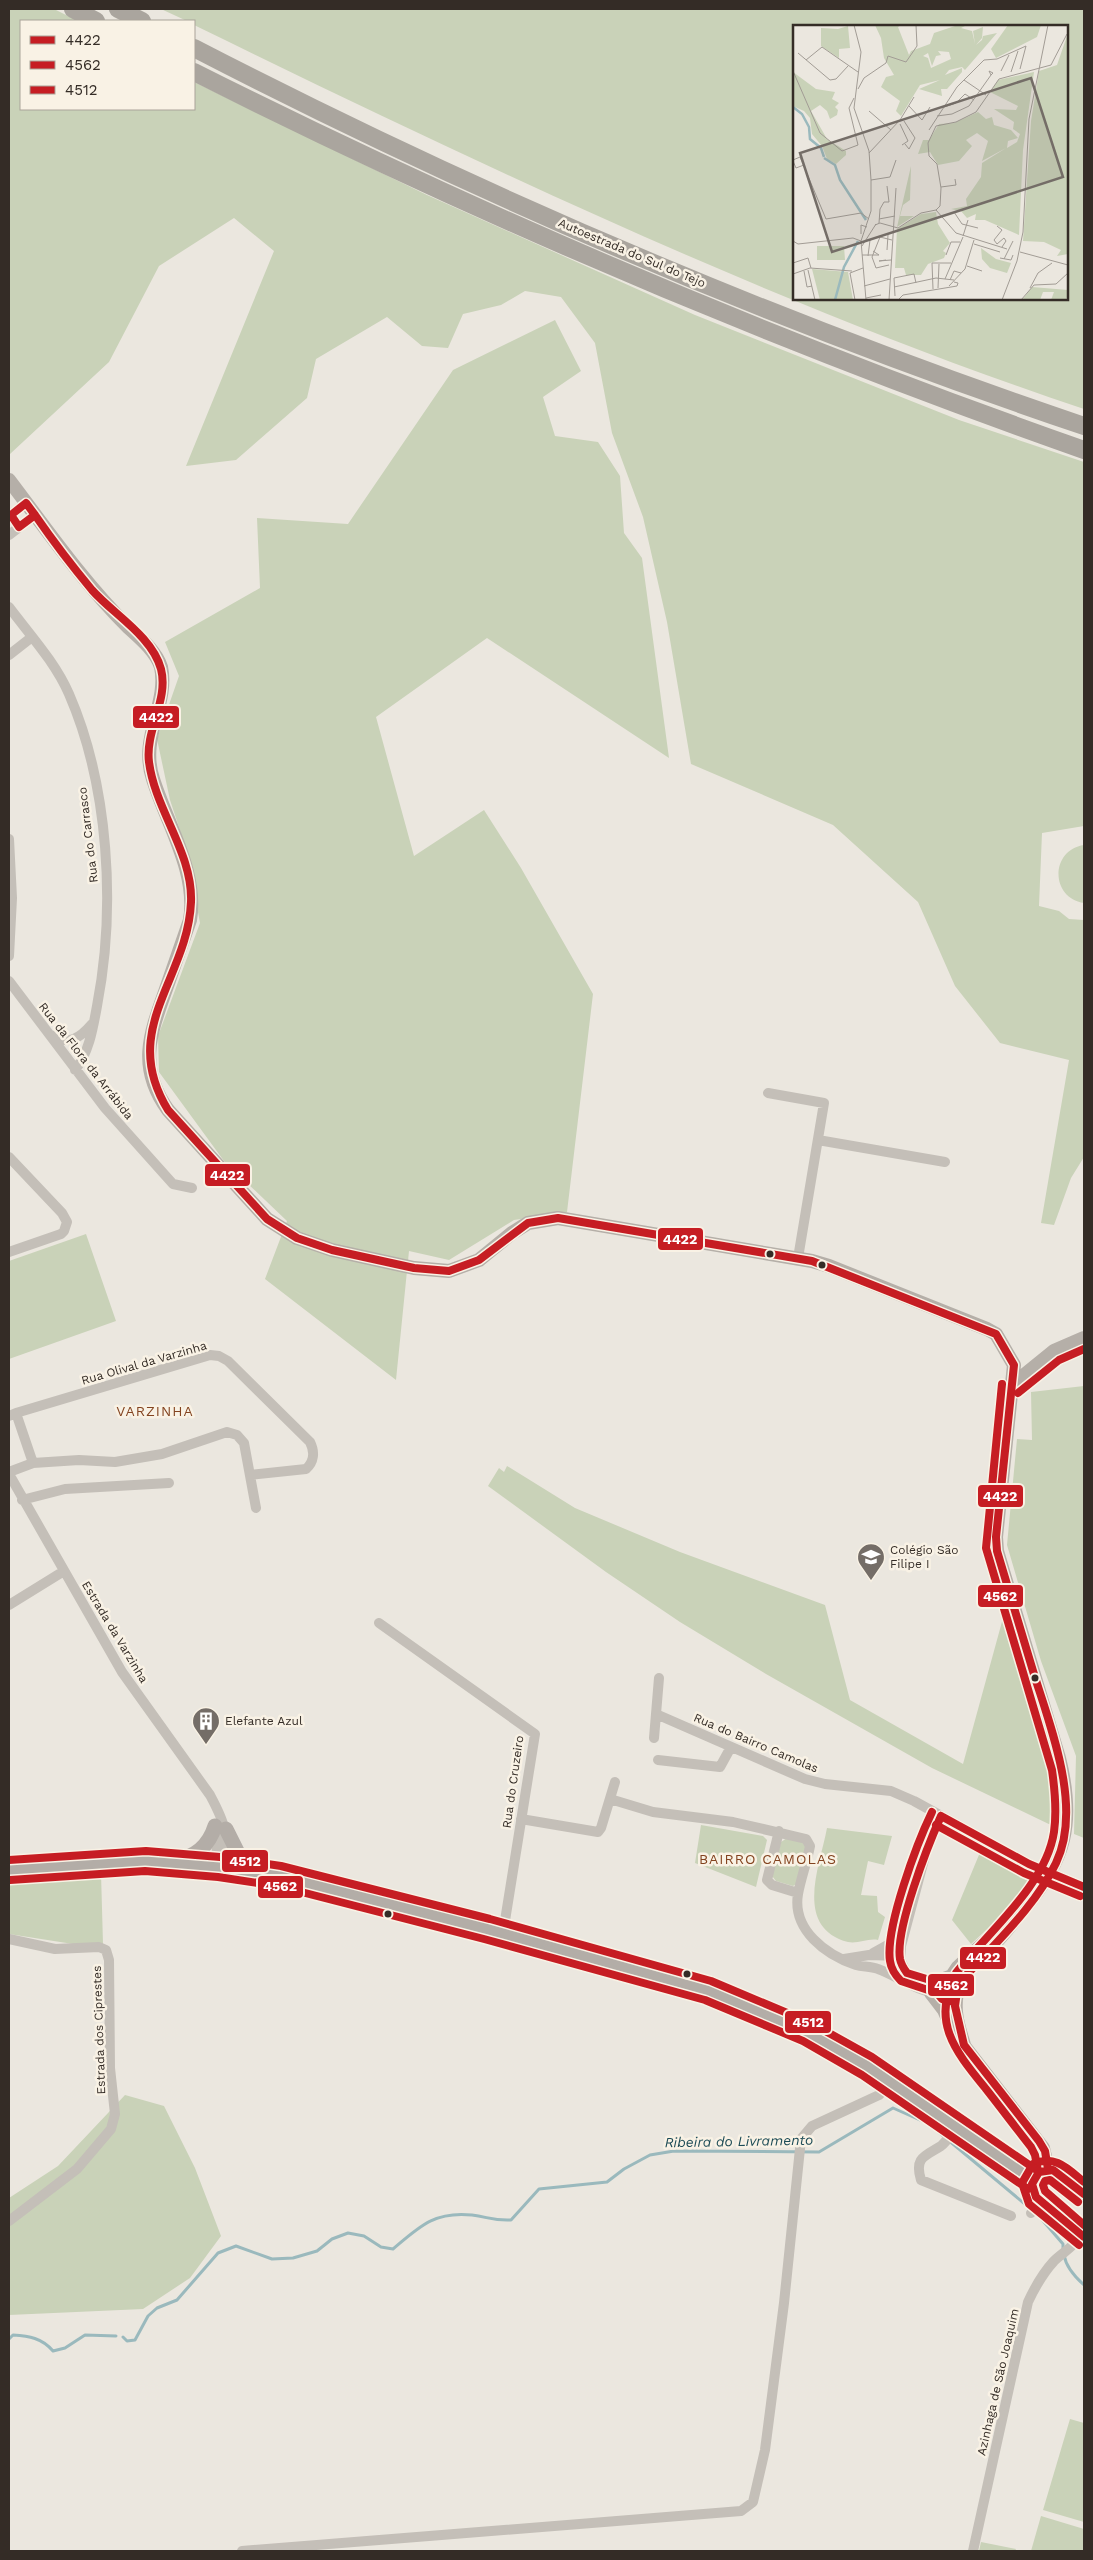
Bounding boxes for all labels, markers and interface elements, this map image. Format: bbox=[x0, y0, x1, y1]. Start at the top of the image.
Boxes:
legend bbox=[20, 20, 195, 110]
inset map bbox=[793, 25, 1068, 300]
text: 4422 bbox=[65, 31, 101, 49]
text: 4562 bbox=[65, 56, 101, 74]
text: 4512 bbox=[65, 81, 98, 99]
street label: Autoestrada do Sul do Tejo bbox=[556, 216, 708, 290]
line badge: 4422 bbox=[132, 705, 180, 729]
text: 4422 bbox=[139, 709, 173, 725]
street label: Rua do Carrasco bbox=[75, 786, 101, 884]
street label: Rua da Flora da Arrábida bbox=[36, 1000, 136, 1122]
line badge: 4422 bbox=[204, 1163, 251, 1187]
text: 4422 bbox=[210, 1167, 244, 1183]
line badge: 4422 bbox=[657, 1227, 704, 1251]
text: 4422 bbox=[663, 1231, 697, 1247]
unlabelled marker bbox=[765, 1249, 775, 1259]
unlabelled marker bbox=[817, 1260, 827, 1270]
street label: Rua Olival da Varzinha bbox=[80, 1338, 208, 1388]
district label: VARZINHA bbox=[116, 1403, 194, 1419]
line badge: 4422 bbox=[977, 1484, 1024, 1508]
text: 4422 bbox=[983, 1488, 1017, 1504]
school or university icon: Colégio São Filipe I bbox=[856, 1542, 886, 1581]
place label: Colégio São Filipe I bbox=[890, 1543, 958, 1571]
street label: Estrada da Varzinha bbox=[79, 1579, 151, 1686]
line badge: 4562 bbox=[977, 1584, 1024, 1608]
text: 4562 bbox=[983, 1588, 1017, 1604]
unlabelled marker bbox=[1030, 1673, 1040, 1683]
building icon: Elefante Azul bbox=[191, 1706, 221, 1745]
street label: Rua do Bairro Camolas bbox=[692, 1710, 820, 1776]
place label: Elefante Azul bbox=[225, 1714, 303, 1728]
street label: Rua do Cruzeiro bbox=[500, 1735, 526, 1829]
line badge: 4512 bbox=[221, 1849, 269, 1873]
district label: BAIRRO CAMOLAS bbox=[699, 1851, 837, 1867]
text: 4512 bbox=[229, 1853, 261, 1869]
line badge: 4562 bbox=[257, 1875, 304, 1899]
text: 4562 bbox=[263, 1878, 297, 1894]
unlabelled marker bbox=[383, 1909, 393, 1919]
line badge: 4422 bbox=[959, 1946, 1007, 1970]
text: 4422 bbox=[966, 1949, 1000, 1965]
street label: Estrada dos Ciprestes bbox=[90, 1965, 108, 2095]
unlabelled marker bbox=[682, 1969, 692, 1979]
line badge: 4562 bbox=[927, 1973, 975, 1997]
text: 4562 bbox=[934, 1977, 968, 1993]
line badge: 4512 bbox=[784, 2010, 832, 2034]
text: 4512 bbox=[792, 2014, 824, 2030]
water label: Ribeira do Livramento bbox=[665, 2132, 813, 2150]
street label: Azinhaga de São Joaquim bbox=[974, 2307, 1022, 2457]

